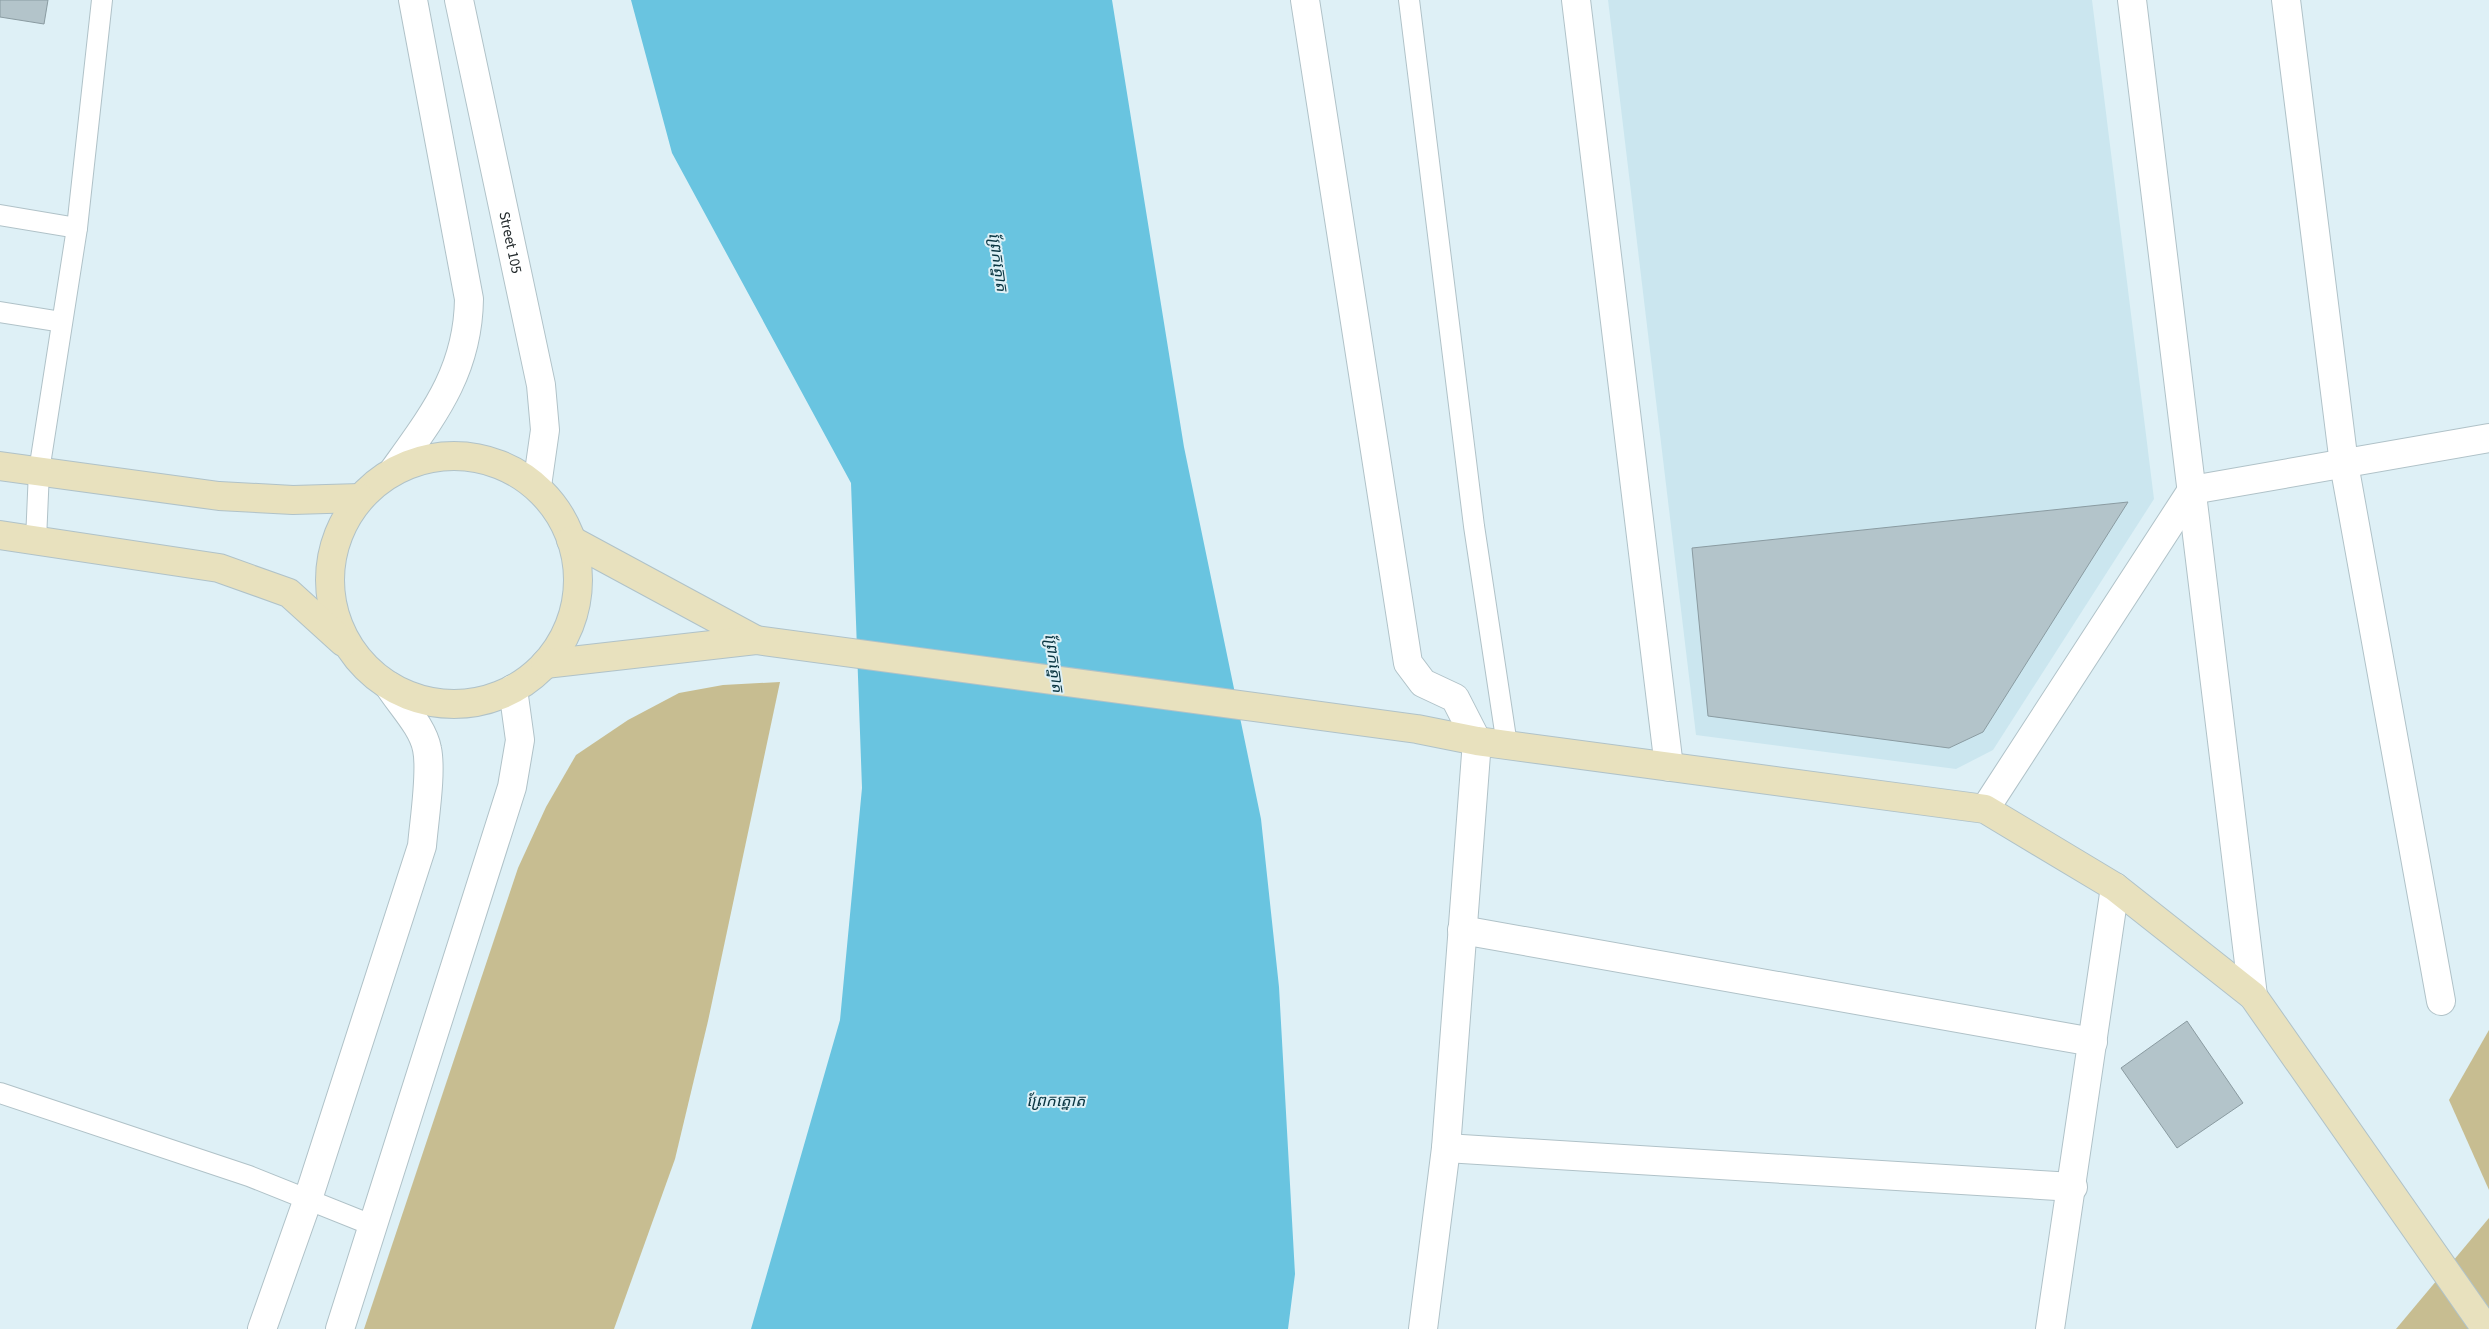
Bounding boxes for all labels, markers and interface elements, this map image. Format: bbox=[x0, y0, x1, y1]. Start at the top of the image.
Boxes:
street label: Street 105 bbox=[493, 210, 527, 276]
water label: ព្រែកត្នោត bbox=[983, 231, 1013, 294]
water label: ព្រែកត្នោត bbox=[1039, 632, 1069, 695]
water label: ព្រែកត្នោត bbox=[1026, 1090, 1086, 1112]

